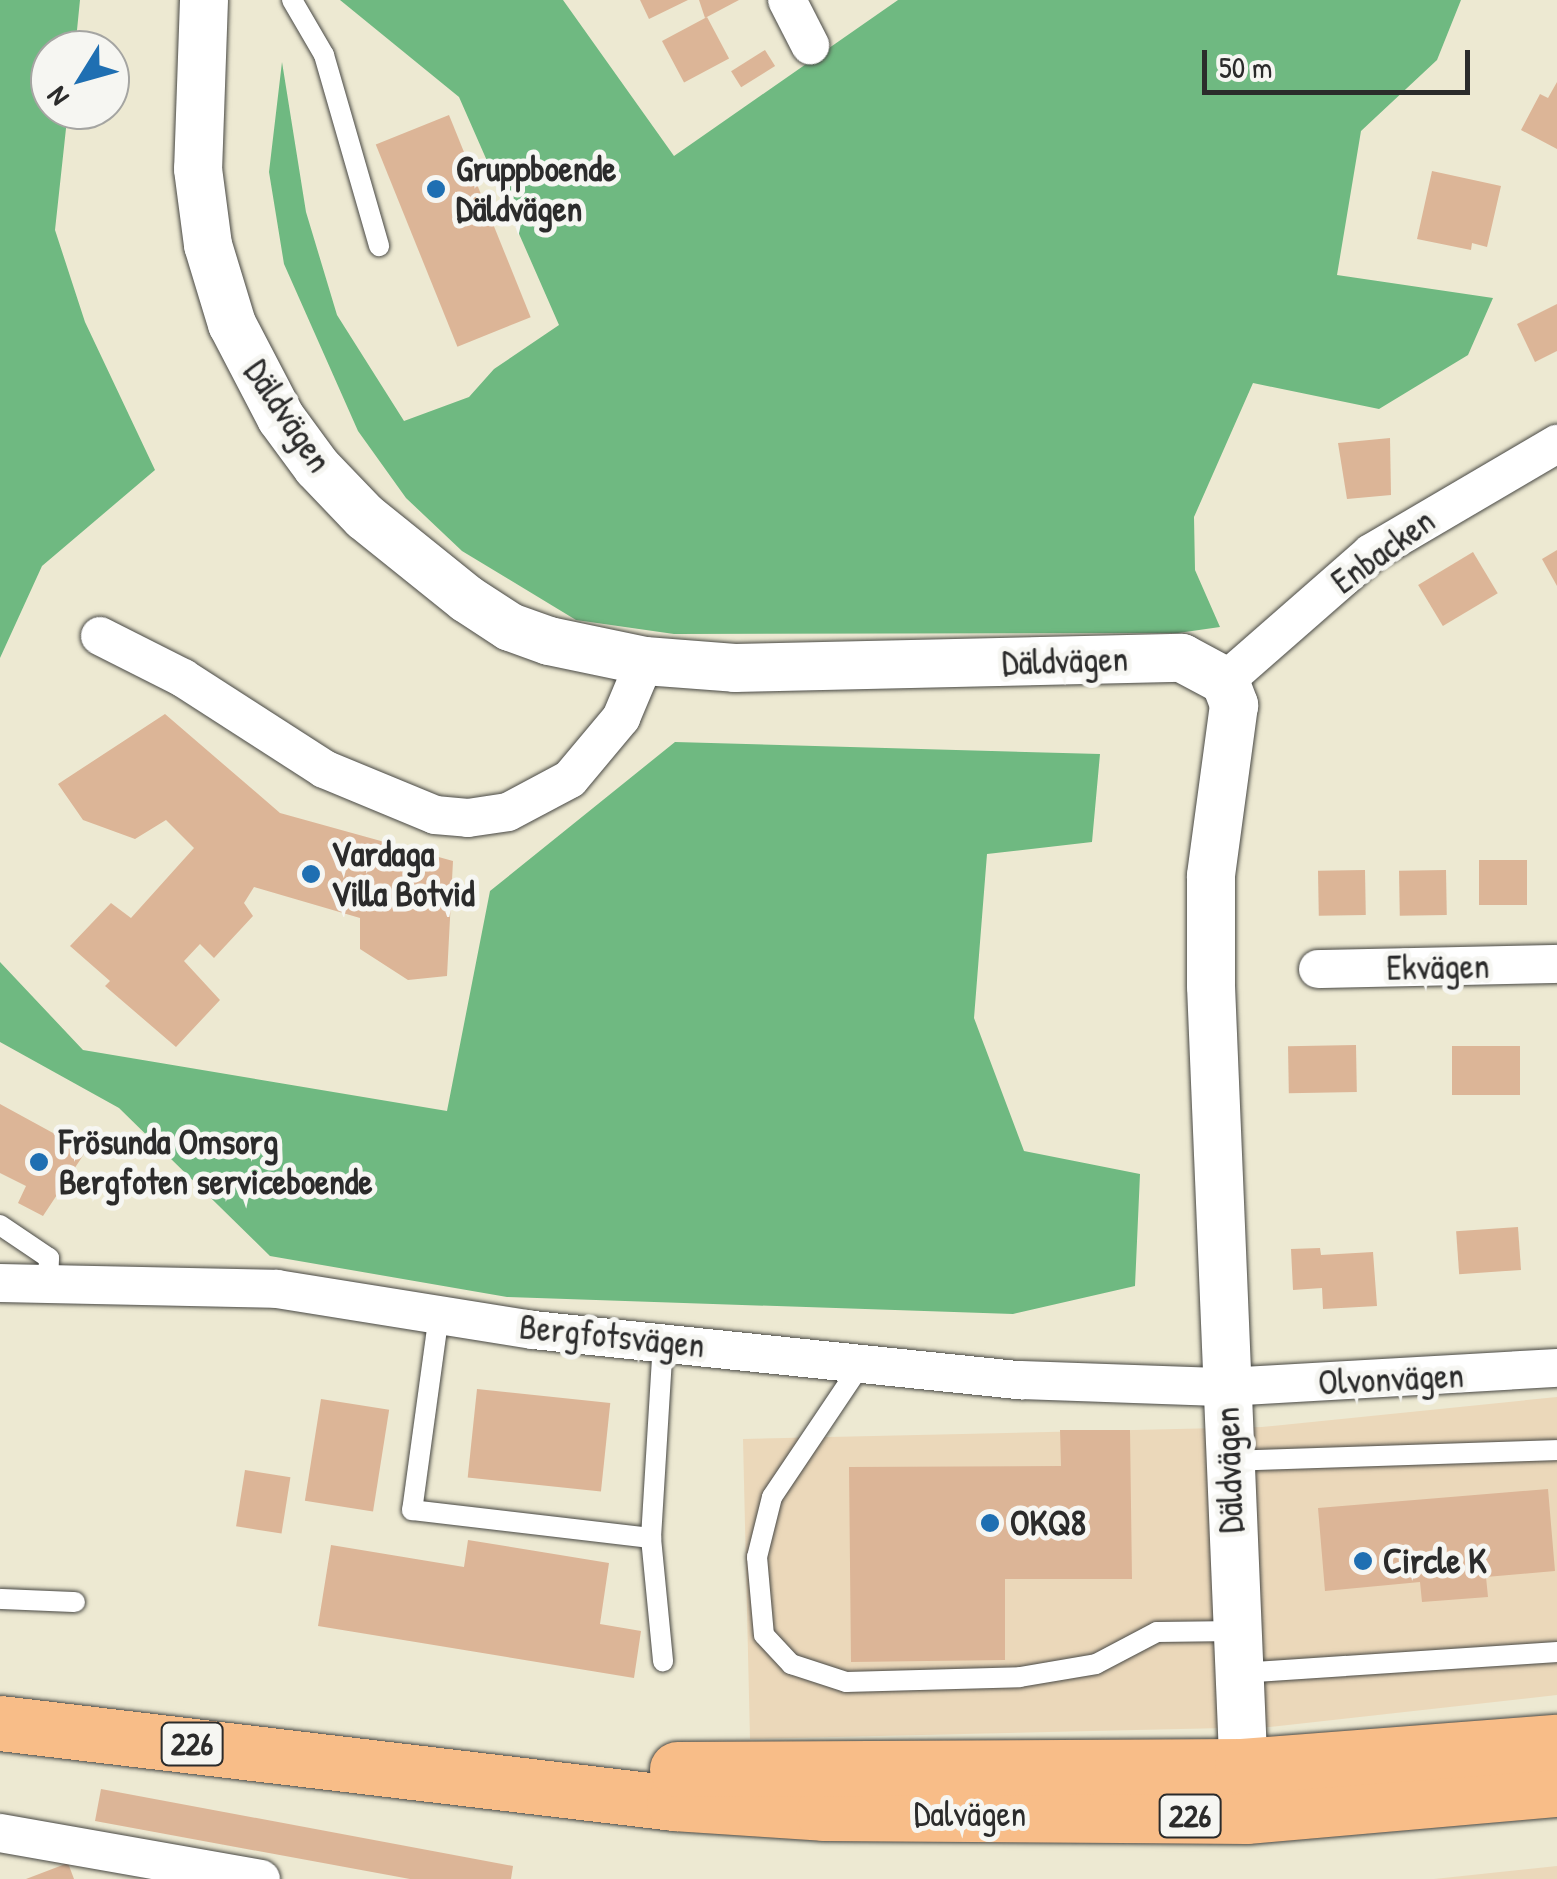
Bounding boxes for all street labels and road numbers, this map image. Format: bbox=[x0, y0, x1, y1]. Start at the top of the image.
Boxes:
street label: Däldvägen bbox=[235, 352, 341, 480]
street label: Enbacken bbox=[1323, 500, 1443, 602]
street label: Däldvägen bbox=[1001, 638, 1129, 684]
street label: Ekvägen bbox=[1386, 945, 1490, 989]
street label: Bergfotsvägen bbox=[517, 1305, 707, 1367]
street label: Olvonvägen bbox=[1317, 1354, 1465, 1404]
street label: Däldvägen bbox=[1206, 1406, 1252, 1534]
road number: 226 bbox=[160, 1717, 224, 1771]
road number: 226 bbox=[1158, 1789, 1222, 1843]
street label: Dalvägen bbox=[914, 1793, 1026, 1835]

